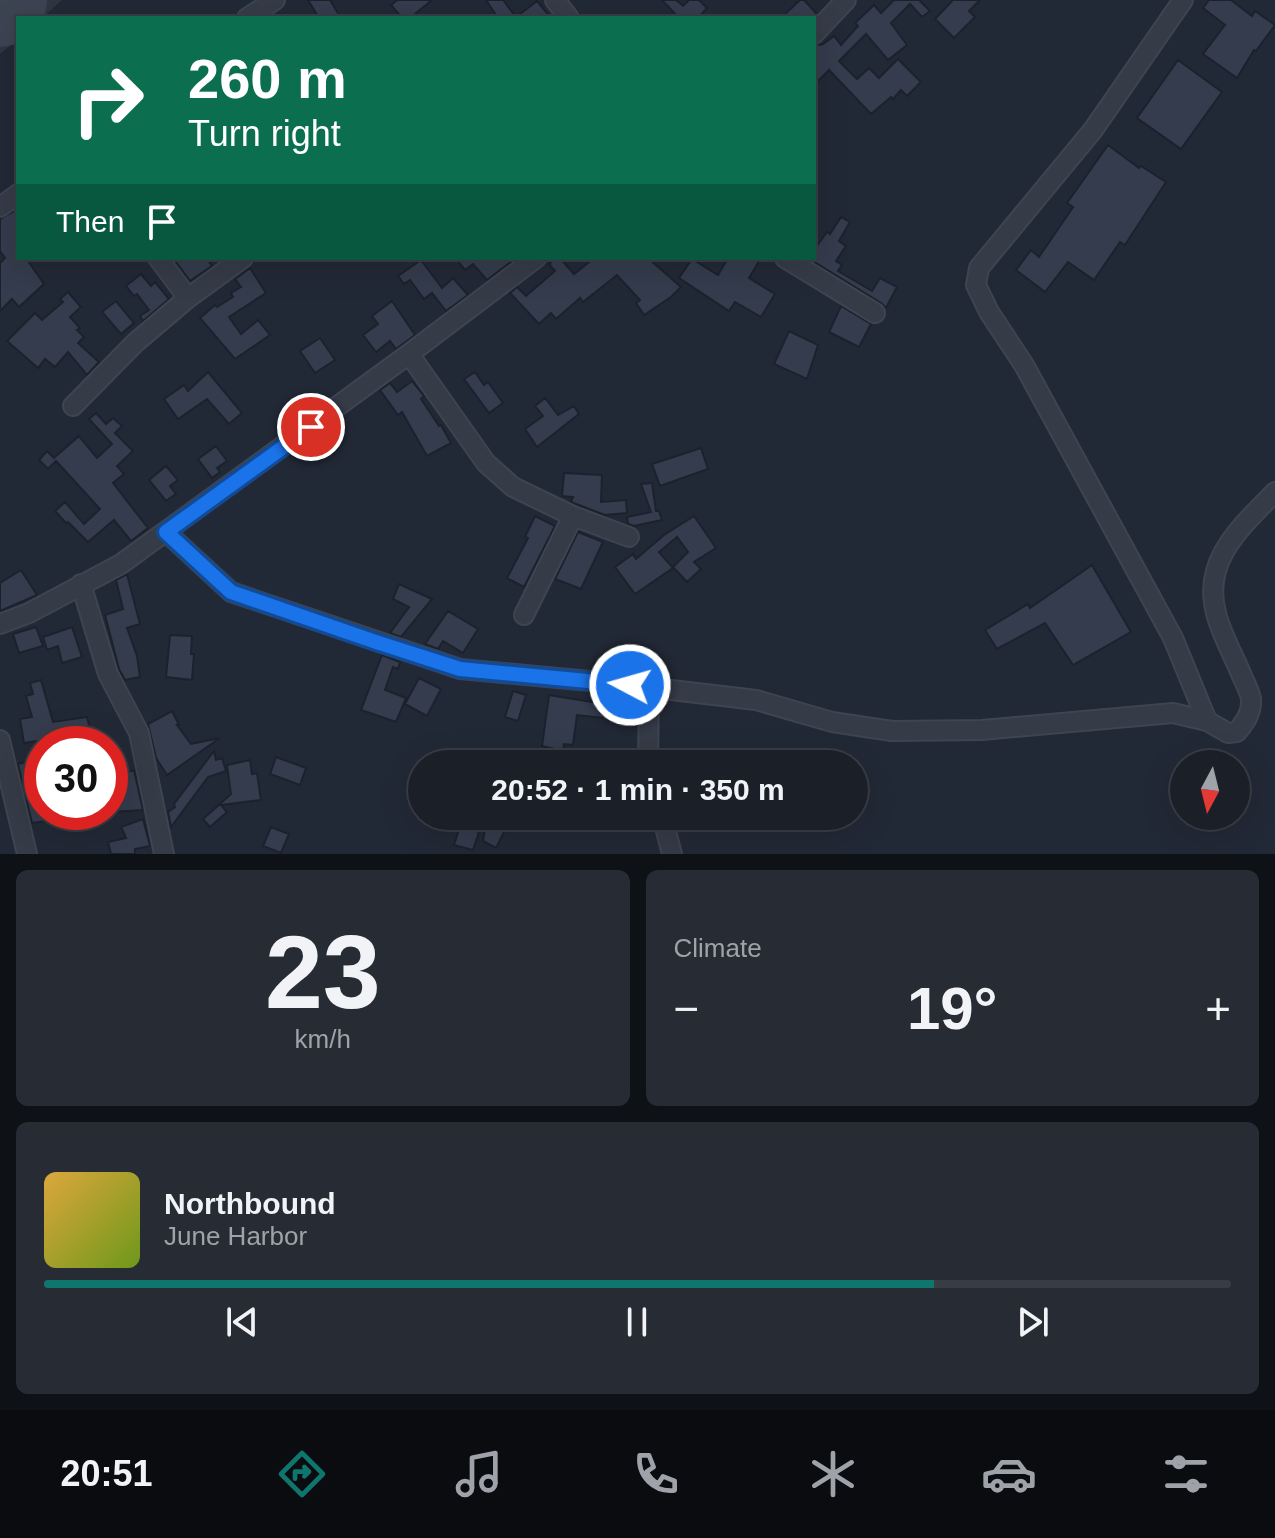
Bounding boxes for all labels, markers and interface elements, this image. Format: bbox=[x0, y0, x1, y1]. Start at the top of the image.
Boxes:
text: 260 m bbox=[188, 47, 347, 110]
icon: right bbox=[56, 48, 160, 152]
text: Turn right bbox=[188, 113, 341, 154]
icon: arrive bbox=[140, 200, 184, 244]
text: Then bbox=[56, 205, 124, 238]
pin bbox=[277, 393, 345, 461]
icon: arrive bbox=[289, 405, 333, 449]
position arrow bbox=[588, 643, 672, 727]
speed limit sign: 30 bbox=[24, 726, 128, 830]
north arrow bbox=[1170, 750, 1250, 830]
map controls bbox=[1170, 750, 1250, 830]
text: 20:52 · 1 min · 350 m bbox=[491, 773, 785, 806]
text: 23 bbox=[265, 914, 381, 1030]
text: Climate bbox=[674, 933, 762, 963]
text: 19° bbox=[907, 975, 998, 1042]
text: − bbox=[674, 984, 699, 1033]
text: + bbox=[1205, 984, 1231, 1033]
text: km/h bbox=[295, 1024, 351, 1054]
text: Northbound bbox=[164, 1187, 336, 1220]
text: June Harbor bbox=[164, 1221, 307, 1251]
icon: previous bbox=[220, 1300, 264, 1344]
icon: pause bbox=[615, 1300, 659, 1344]
icon: next bbox=[1011, 1300, 1055, 1344]
icon: directions bbox=[274, 1446, 330, 1502]
icon: music bbox=[451, 1446, 507, 1502]
icon: phone bbox=[628, 1446, 684, 1502]
icon: climate bbox=[805, 1446, 861, 1502]
icon: car bbox=[981, 1446, 1037, 1502]
icon: filters bbox=[1158, 1446, 1214, 1502]
text: 20:51 bbox=[60, 1453, 153, 1494]

